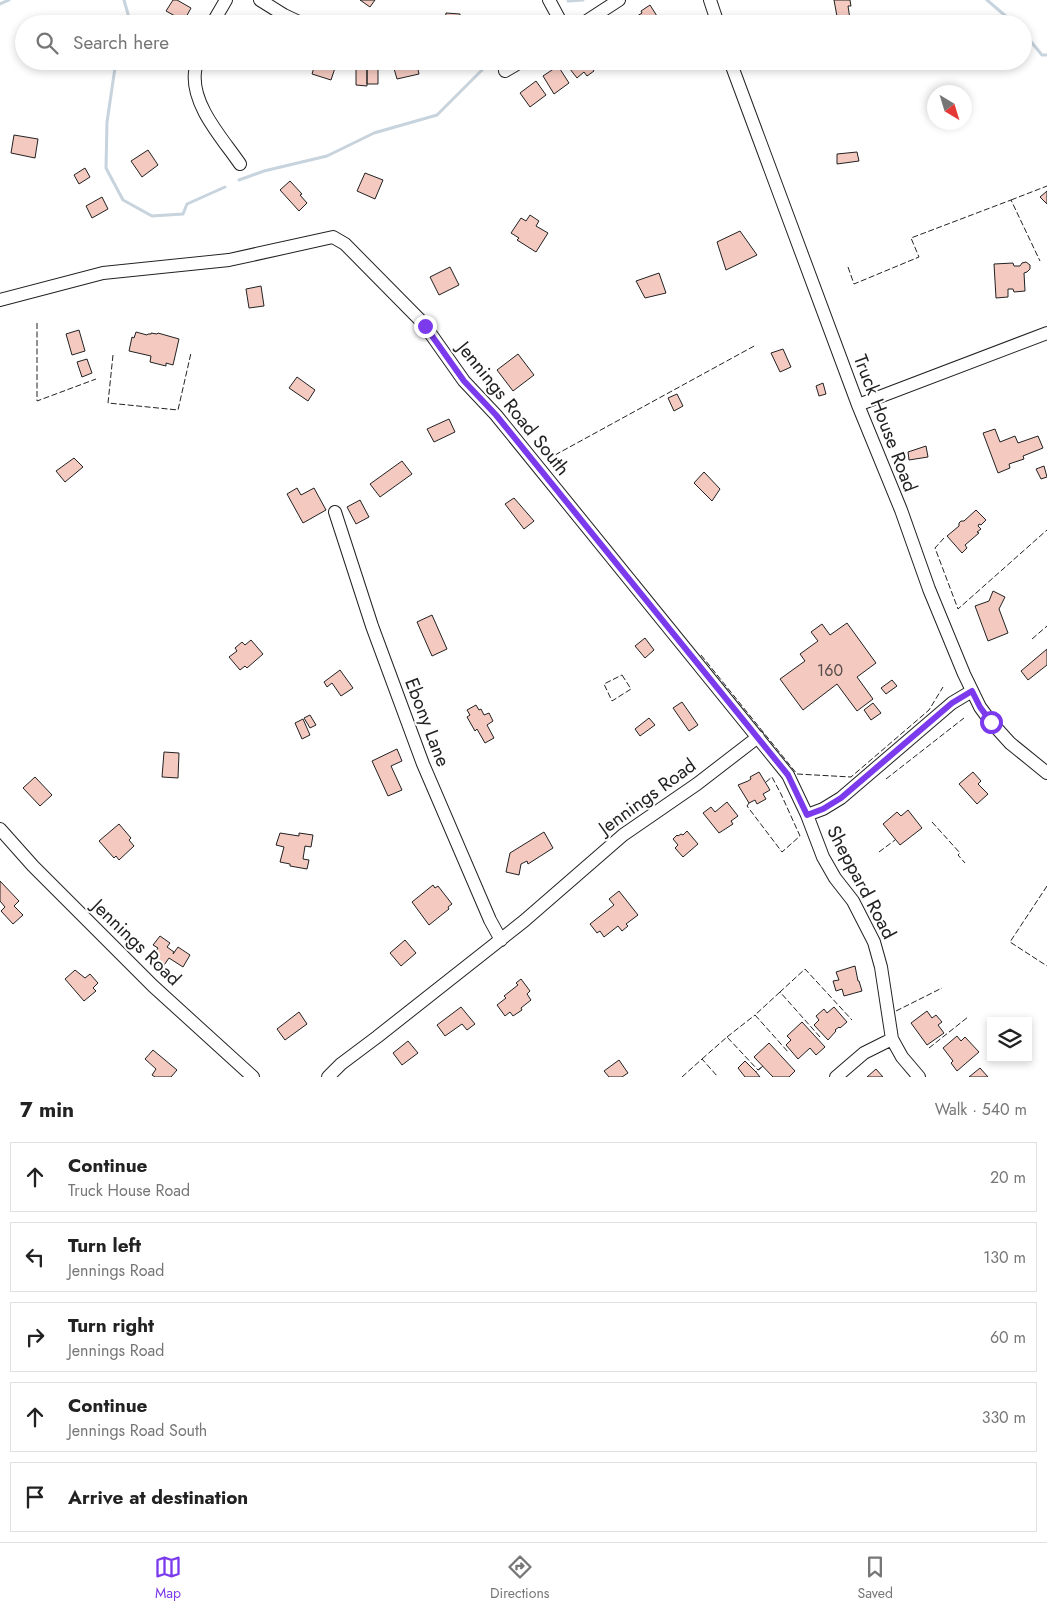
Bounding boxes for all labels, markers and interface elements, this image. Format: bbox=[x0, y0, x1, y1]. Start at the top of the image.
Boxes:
search box bbox=[15, 15, 1032, 70]
icon: search bbox=[33, 29, 61, 57]
text: Search here bbox=[73, 29, 169, 56]
north arrow bbox=[927, 85, 972, 130]
route end bbox=[414, 315, 437, 338]
street label: Jennings Road South bbox=[449, 333, 576, 481]
street label: Truck House Road bbox=[847, 351, 924, 496]
house number: 160 bbox=[817, 659, 843, 682]
street label: Ebony Lane bbox=[398, 674, 457, 771]
route start bbox=[980, 711, 1003, 734]
street label: Jennings Road bbox=[591, 752, 702, 843]
street label: Sheppard Road bbox=[820, 821, 903, 944]
street label: Jennings Road bbox=[84, 891, 187, 992]
map controls bbox=[987, 1017, 1032, 1062]
button: layers bbox=[987, 1017, 1032, 1062]
text: 7 min bbox=[20, 1095, 74, 1125]
text: Walk · 540 m bbox=[935, 1098, 1027, 1121]
text: Continue bbox=[68, 1152, 147, 1179]
icon: ahead bbox=[21, 1163, 49, 1191]
text: 20 m bbox=[990, 1166, 1026, 1189]
text: Truck House Road bbox=[68, 1179, 190, 1202]
text: Turn left bbox=[68, 1232, 141, 1259]
icon: left bbox=[21, 1243, 49, 1271]
text: 130 m bbox=[983, 1246, 1026, 1269]
text: Jennings Road bbox=[68, 1259, 164, 1282]
text: Turn right bbox=[68, 1312, 154, 1339]
icon: right bbox=[21, 1323, 49, 1351]
text: 60 m bbox=[990, 1326, 1026, 1349]
text: Jennings Road bbox=[68, 1339, 164, 1362]
text: Continue bbox=[68, 1392, 147, 1419]
icon: ahead bbox=[21, 1403, 49, 1431]
text: 330 m bbox=[982, 1406, 1026, 1429]
text: Jennings Road South bbox=[68, 1419, 207, 1442]
icon: arrive bbox=[21, 1483, 49, 1511]
text: Arrive at destination bbox=[68, 1484, 248, 1511]
tab: Map bbox=[154, 1553, 182, 1603]
tab: Directions bbox=[490, 1553, 549, 1603]
tab: Saved bbox=[857, 1553, 893, 1603]

